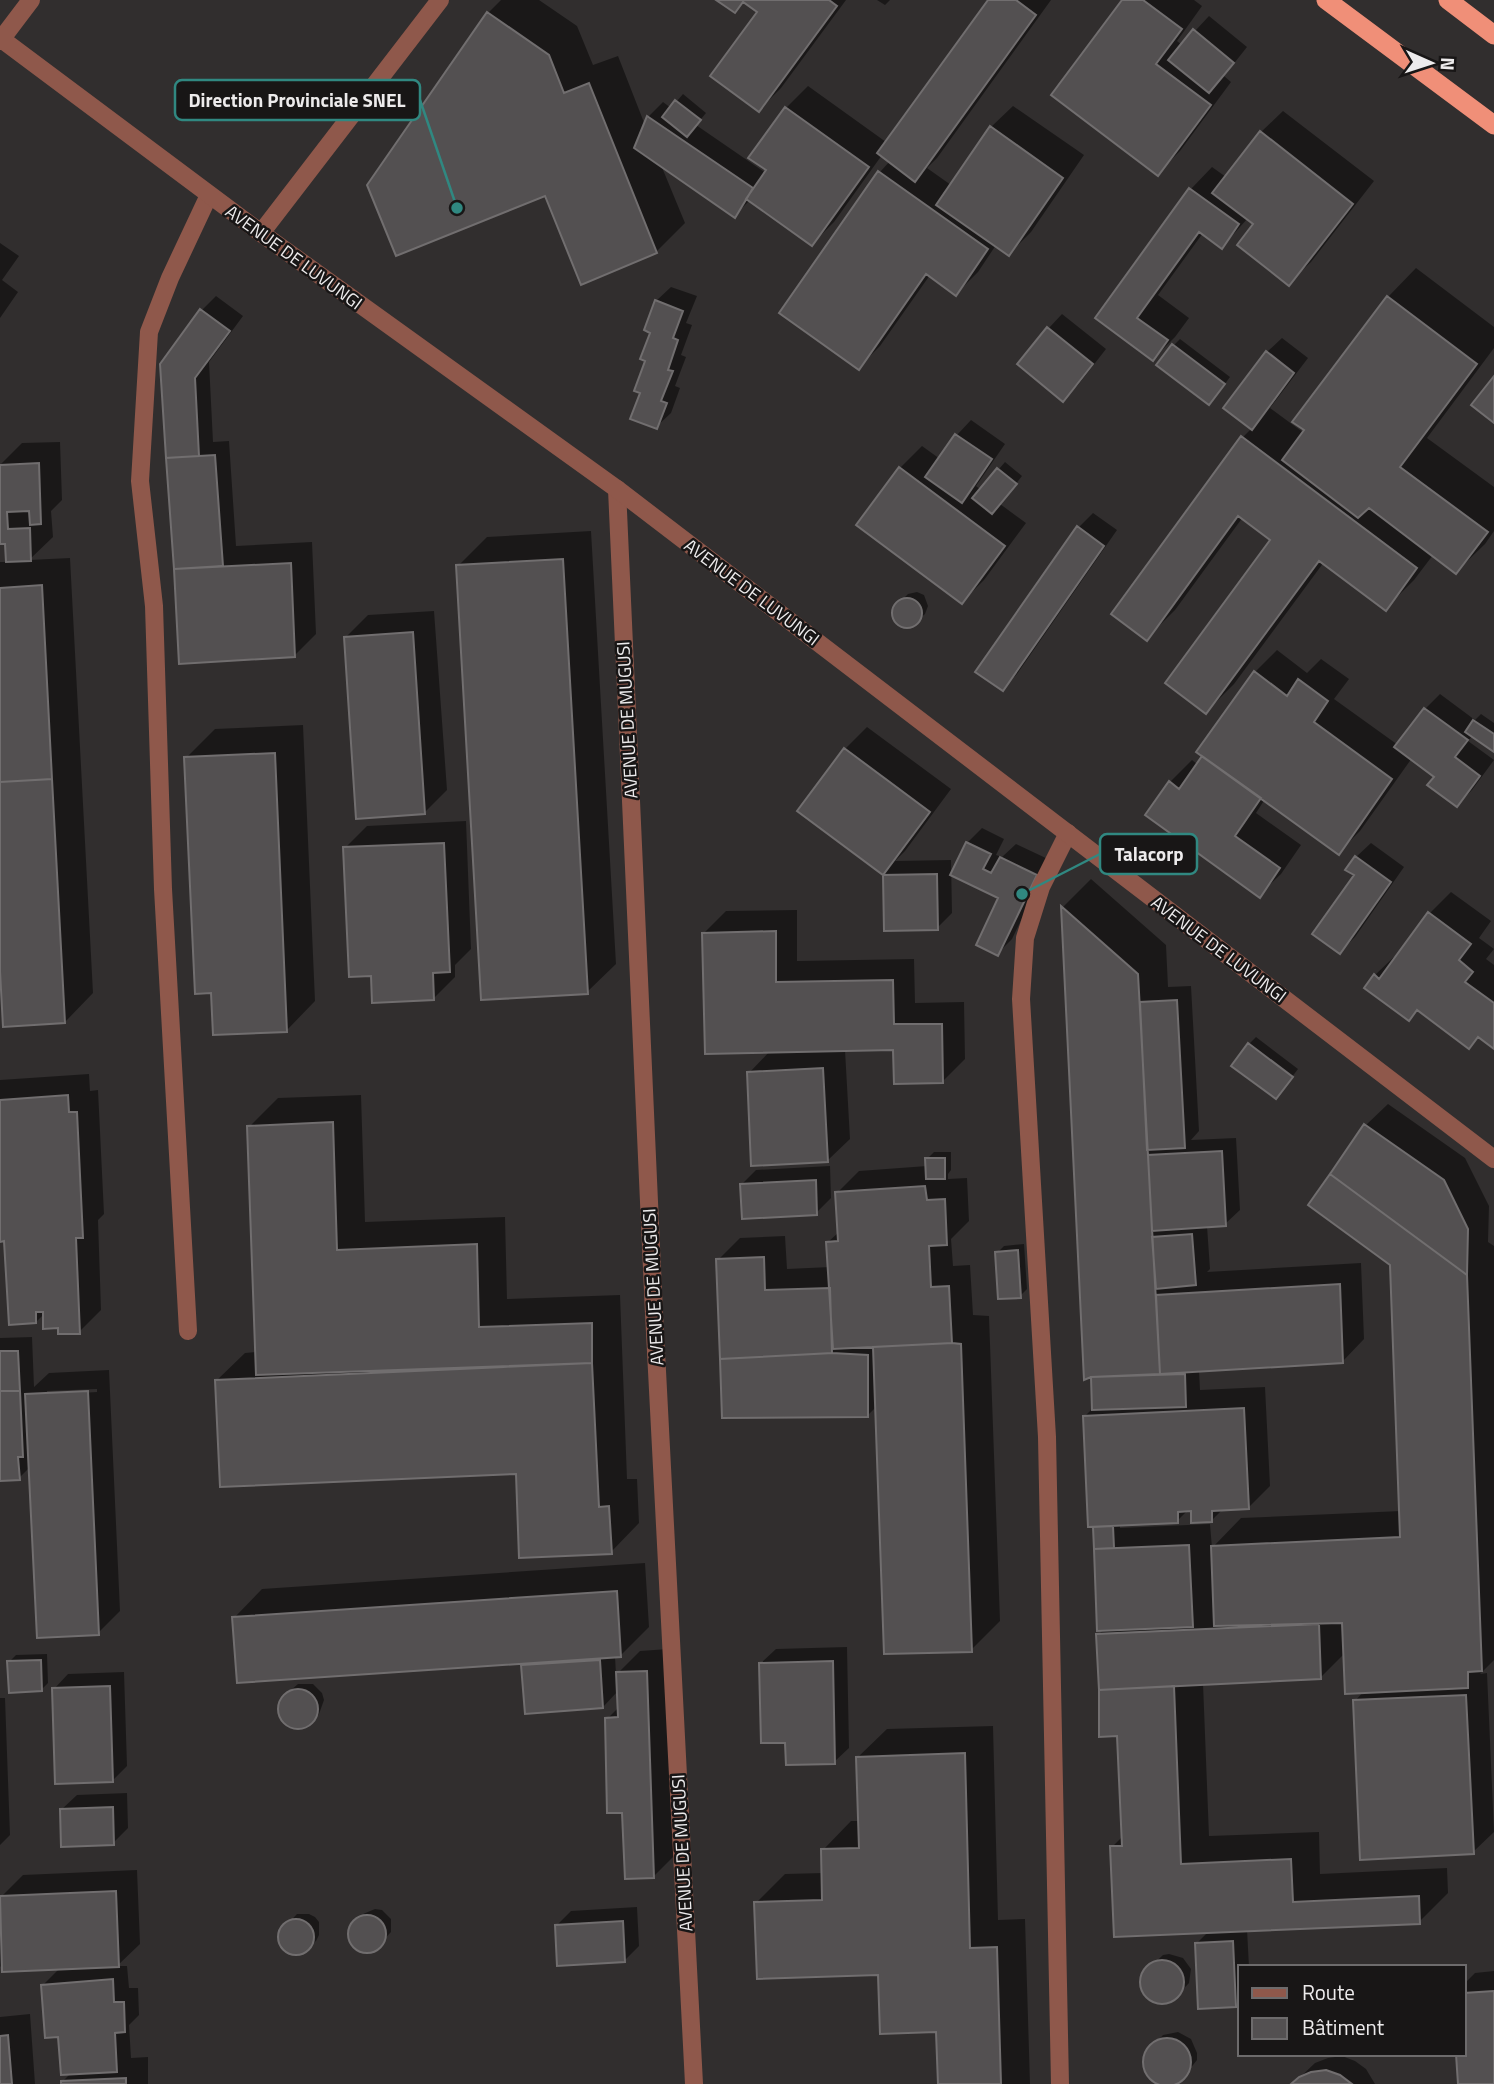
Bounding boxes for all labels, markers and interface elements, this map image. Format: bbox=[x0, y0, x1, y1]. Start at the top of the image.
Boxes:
north arrow bbox=[1396, 28, 1466, 98]
text: N bbox=[1434, 57, 1463, 71]
callout: Direction Provinciale SNEL bbox=[175, 80, 420, 120]
text: Direction Provinciale SNEL bbox=[188, 85, 406, 114]
street label: AVENUE DE LUVUNGI bbox=[220, 198, 368, 316]
street label: AVENUE DE LUVUNGI bbox=[679, 532, 825, 652]
street label: AVENUE DE MUGUSI bbox=[609, 641, 645, 799]
callout: Talacorp bbox=[1100, 834, 1197, 874]
text: Talacorp bbox=[1114, 839, 1184, 868]
street label: AVENUE DE LUVUNGI bbox=[1146, 889, 1292, 1009]
street label: AVENUE DE MUGUSI bbox=[635, 1208, 671, 1366]
street label: AVENUE DE MUGUSI bbox=[664, 1774, 700, 1932]
legend bbox=[1238, 1965, 1466, 2056]
text: Route bbox=[1302, 1976, 1355, 2008]
text: Bâtiment bbox=[1302, 2011, 1385, 2043]

